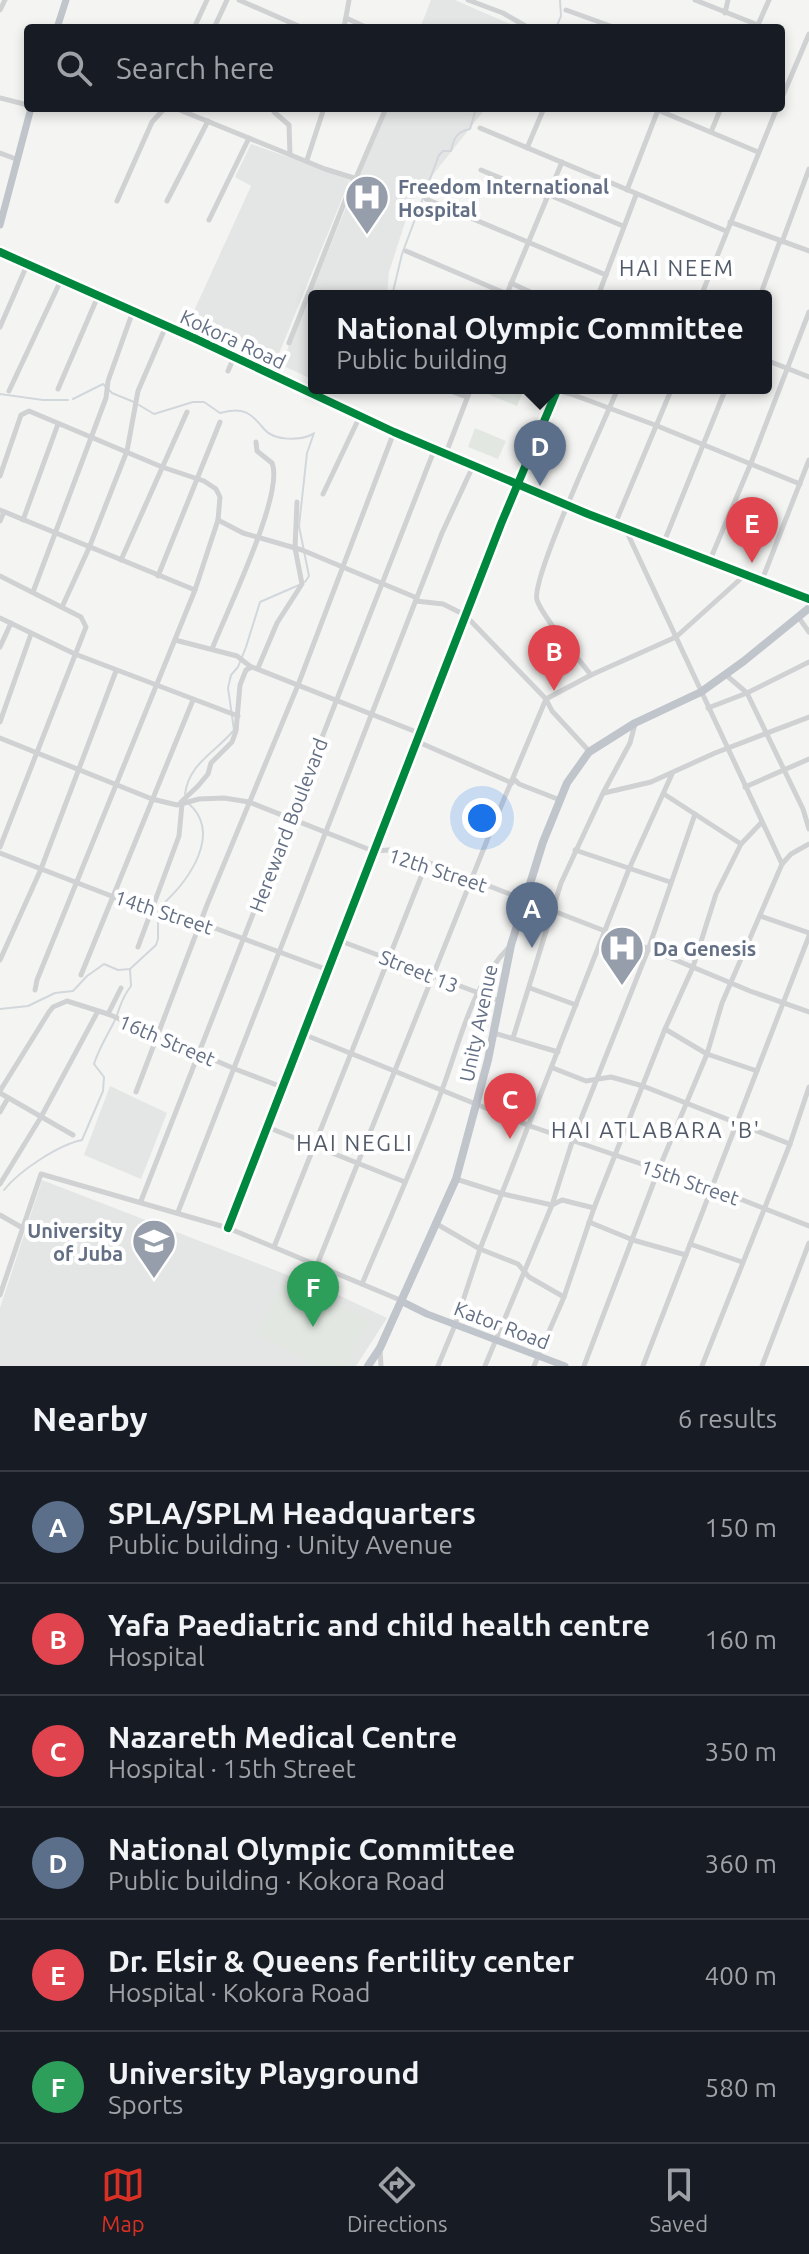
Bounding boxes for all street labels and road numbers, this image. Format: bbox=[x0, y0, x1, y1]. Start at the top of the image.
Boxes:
street label: Kokora Road bbox=[177, 305, 289, 373]
street label: Hereward Boulevard bbox=[244, 735, 332, 915]
street label: 12th Street bbox=[386, 843, 490, 897]
street label: 14th Street bbox=[112, 885, 216, 939]
street label: Street 13 bbox=[376, 945, 462, 997]
street label: Unity Avenue bbox=[454, 962, 502, 1084]
street label: 16th Street bbox=[115, 1009, 219, 1071]
street label: 15th Street bbox=[638, 1154, 742, 1210]
street label: Kator Road bbox=[451, 1296, 553, 1354]

